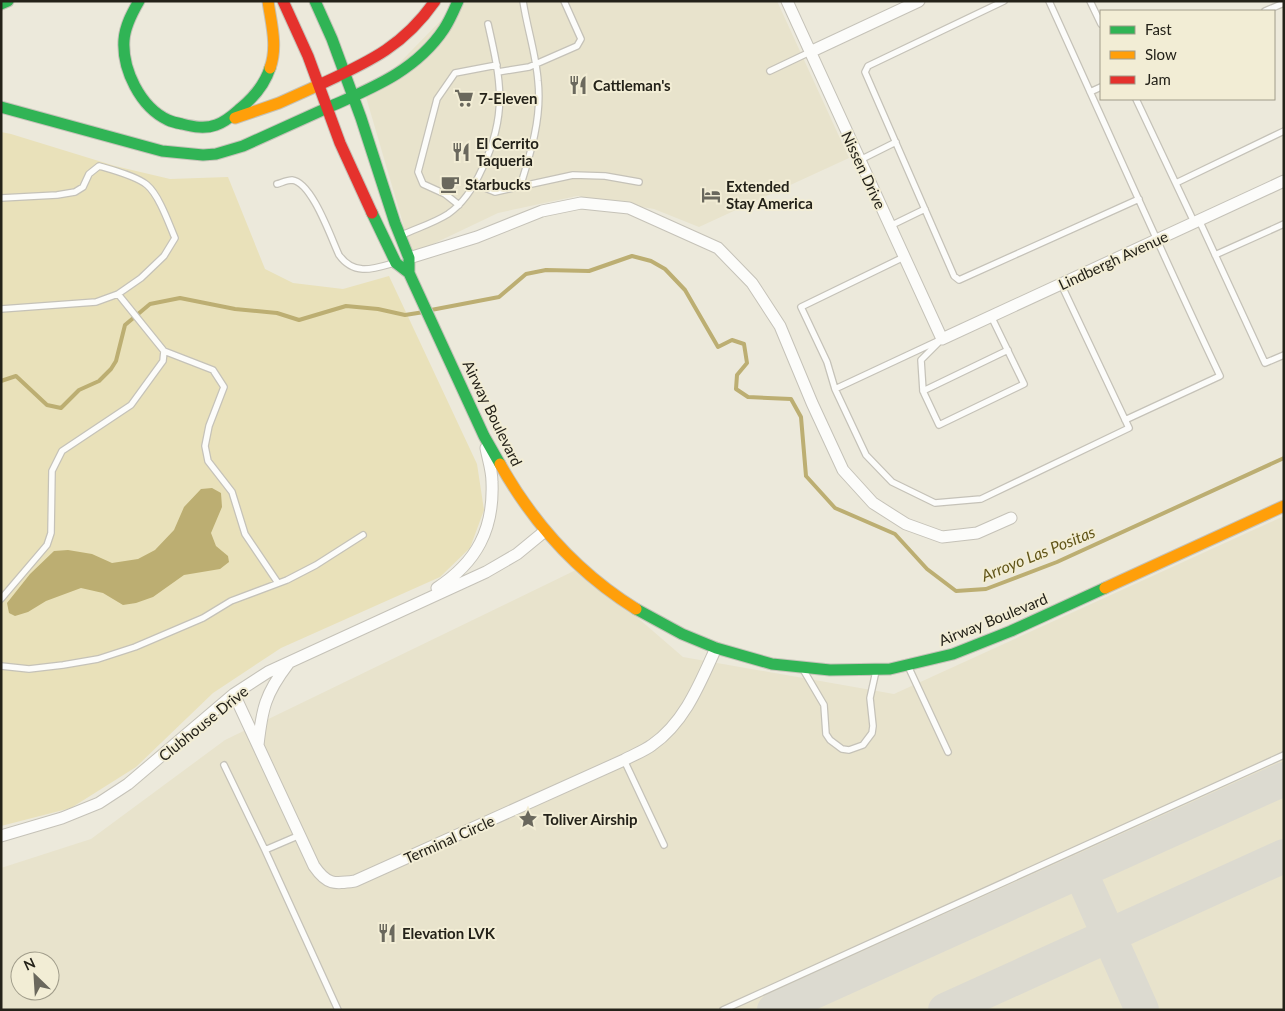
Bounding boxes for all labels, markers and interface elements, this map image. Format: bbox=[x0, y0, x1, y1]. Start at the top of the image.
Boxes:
legend bbox=[1100, 10, 1275, 100]
text: Fast bbox=[1145, 20, 1172, 38]
text: Slow bbox=[1145, 45, 1177, 63]
text: Jam bbox=[1145, 70, 1171, 88]
restaurant icon: Cattleman's bbox=[567, 74, 589, 96]
place label: Cattleman's bbox=[593, 76, 671, 94]
supermarket icon: 7-Eleven bbox=[453, 87, 475, 109]
place label: 7-Eleven bbox=[479, 89, 538, 107]
street label: Nissen Drive bbox=[838, 128, 890, 212]
place label: El Cerrito Taqueria bbox=[476, 134, 539, 169]
restaurant icon: El Cerrito Taqueria bbox=[450, 141, 472, 163]
cafe icon: Starbucks bbox=[439, 173, 461, 195]
place label: Starbucks bbox=[465, 175, 531, 193]
place label: Extended Stay America bbox=[726, 177, 813, 212]
hotel icon: Extended Stay America bbox=[700, 184, 722, 206]
street label: Lindbergh Avenue bbox=[1055, 227, 1171, 293]
street label: Airway Boulevard bbox=[460, 357, 526, 469]
water label: Arroyo Las Positas bbox=[977, 521, 1098, 585]
street label: Airway Boulevard bbox=[936, 589, 1050, 649]
street label: Clubhouse Drive bbox=[155, 681, 251, 764]
place icon: Toliver Airship bbox=[517, 808, 539, 830]
place label: Toliver Airship bbox=[543, 810, 638, 828]
street label: Terminal Circle bbox=[401, 811, 497, 867]
restaurant icon: Elevation LVK bbox=[376, 922, 398, 944]
place label: Elevation LVK bbox=[402, 924, 496, 942]
north arrow bbox=[10, 951, 60, 1001]
text: N bbox=[21, 954, 38, 974]

